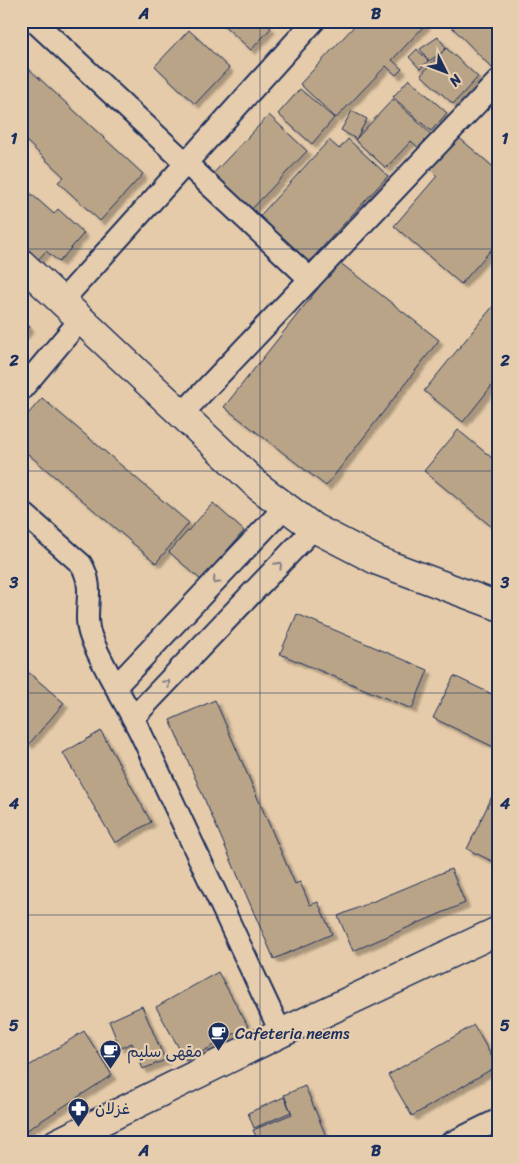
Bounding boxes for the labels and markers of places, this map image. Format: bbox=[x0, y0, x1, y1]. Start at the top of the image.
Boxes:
place label: Cafeteria neems bbox=[235, 1019, 350, 1048]
cafe icon: Cafeteria neems bbox=[207, 1021, 231, 1052]
place label: مقهى سليم bbox=[127, 1037, 202, 1066]
cafe icon: مقهى سليم bbox=[99, 1039, 123, 1070]
place label: غزلان bbox=[95, 1094, 130, 1123]
pharmacy icon: غزلان bbox=[67, 1096, 91, 1127]

